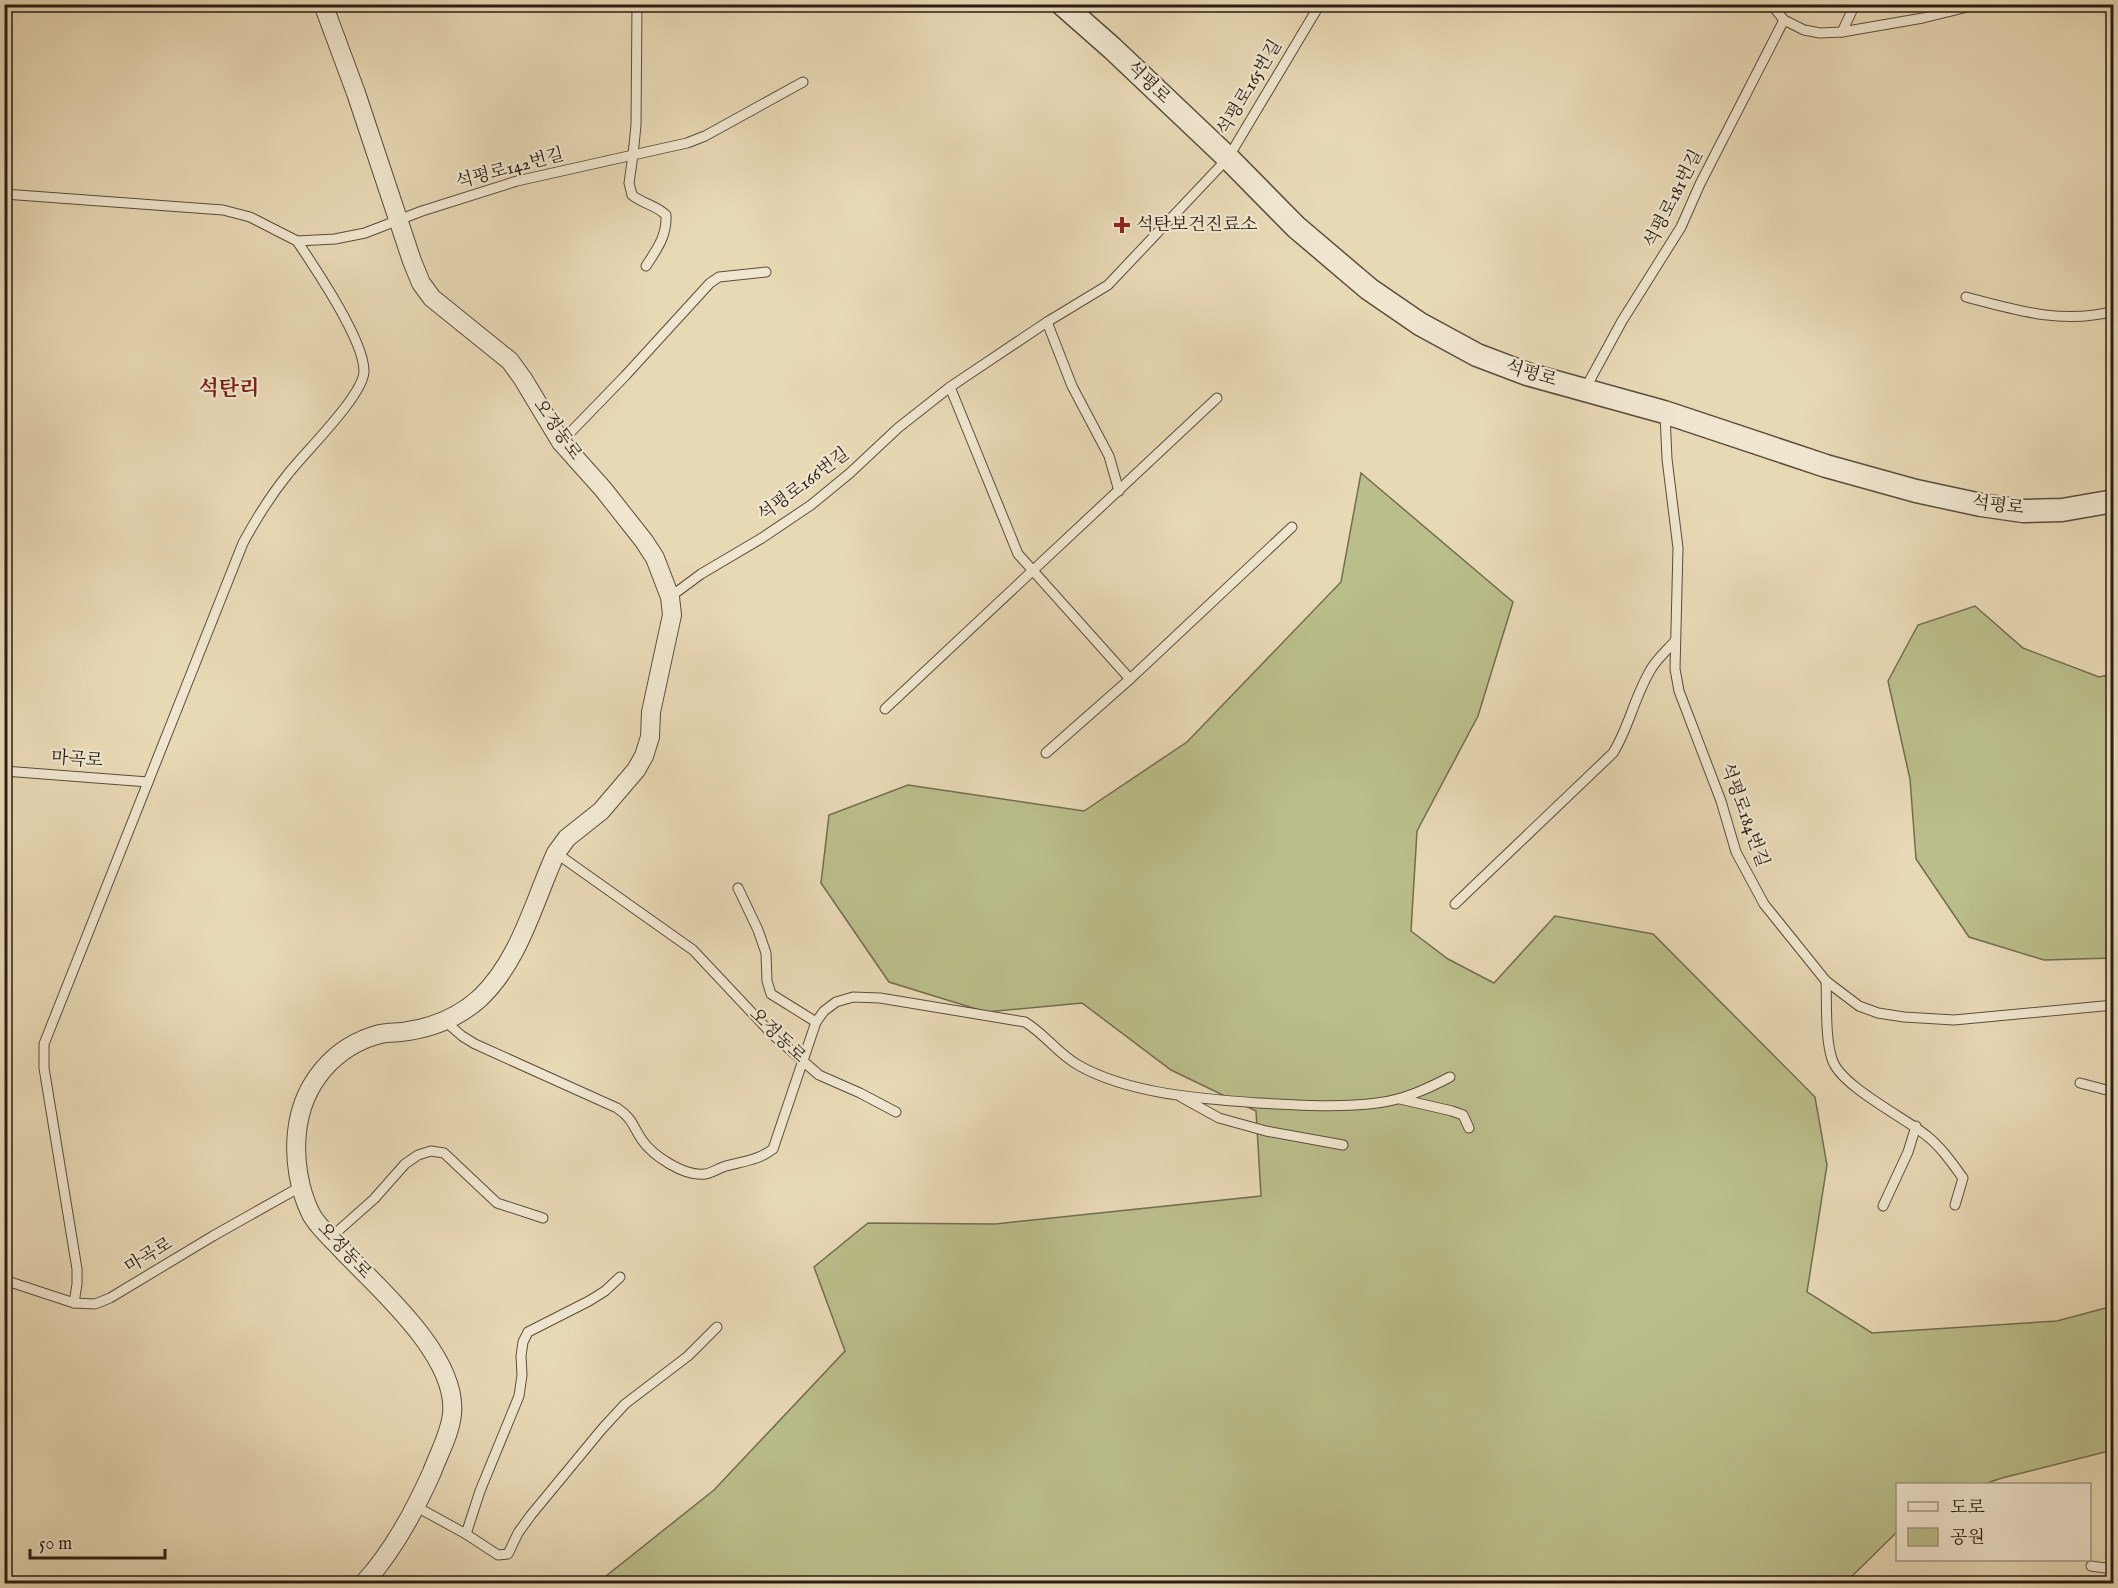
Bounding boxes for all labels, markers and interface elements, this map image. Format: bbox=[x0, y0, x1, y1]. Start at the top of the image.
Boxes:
street label: 석평로165번길 bbox=[1212, 36, 1288, 140]
street label: 석평로 bbox=[1121, 57, 1175, 109]
street label: 석평로142번길 bbox=[453, 144, 567, 194]
street label: 석평로181번길 bbox=[1639, 146, 1709, 252]
place label: 석탄보건진료소 bbox=[1136, 214, 1258, 237]
marker: 석탄보건진료소 bbox=[1113, 216, 1131, 234]
street label: 석평로 bbox=[1503, 355, 1559, 393]
district label: 석탄리 bbox=[199, 376, 259, 403]
street label: 오정동로 bbox=[528, 395, 586, 465]
street label: 석평로166번길 bbox=[754, 443, 854, 527]
street label: 석평로 bbox=[1971, 491, 2025, 521]
street label: 마곡로 bbox=[50, 747, 104, 773]
street label: 석평로184번길 bbox=[1714, 760, 1774, 870]
street label: 오정동로 bbox=[744, 1004, 810, 1068]
street label: 오정동로 bbox=[312, 1218, 376, 1284]
street label: 마곡로 bbox=[121, 1233, 177, 1279]
legend bbox=[1896, 1483, 2091, 1561]
text: 도로 bbox=[1950, 1497, 1985, 1520]
scale bar bbox=[30, 1522, 165, 1560]
text: 공원 bbox=[1950, 1527, 1985, 1550]
text: 50 m bbox=[39, 1533, 72, 1556]

